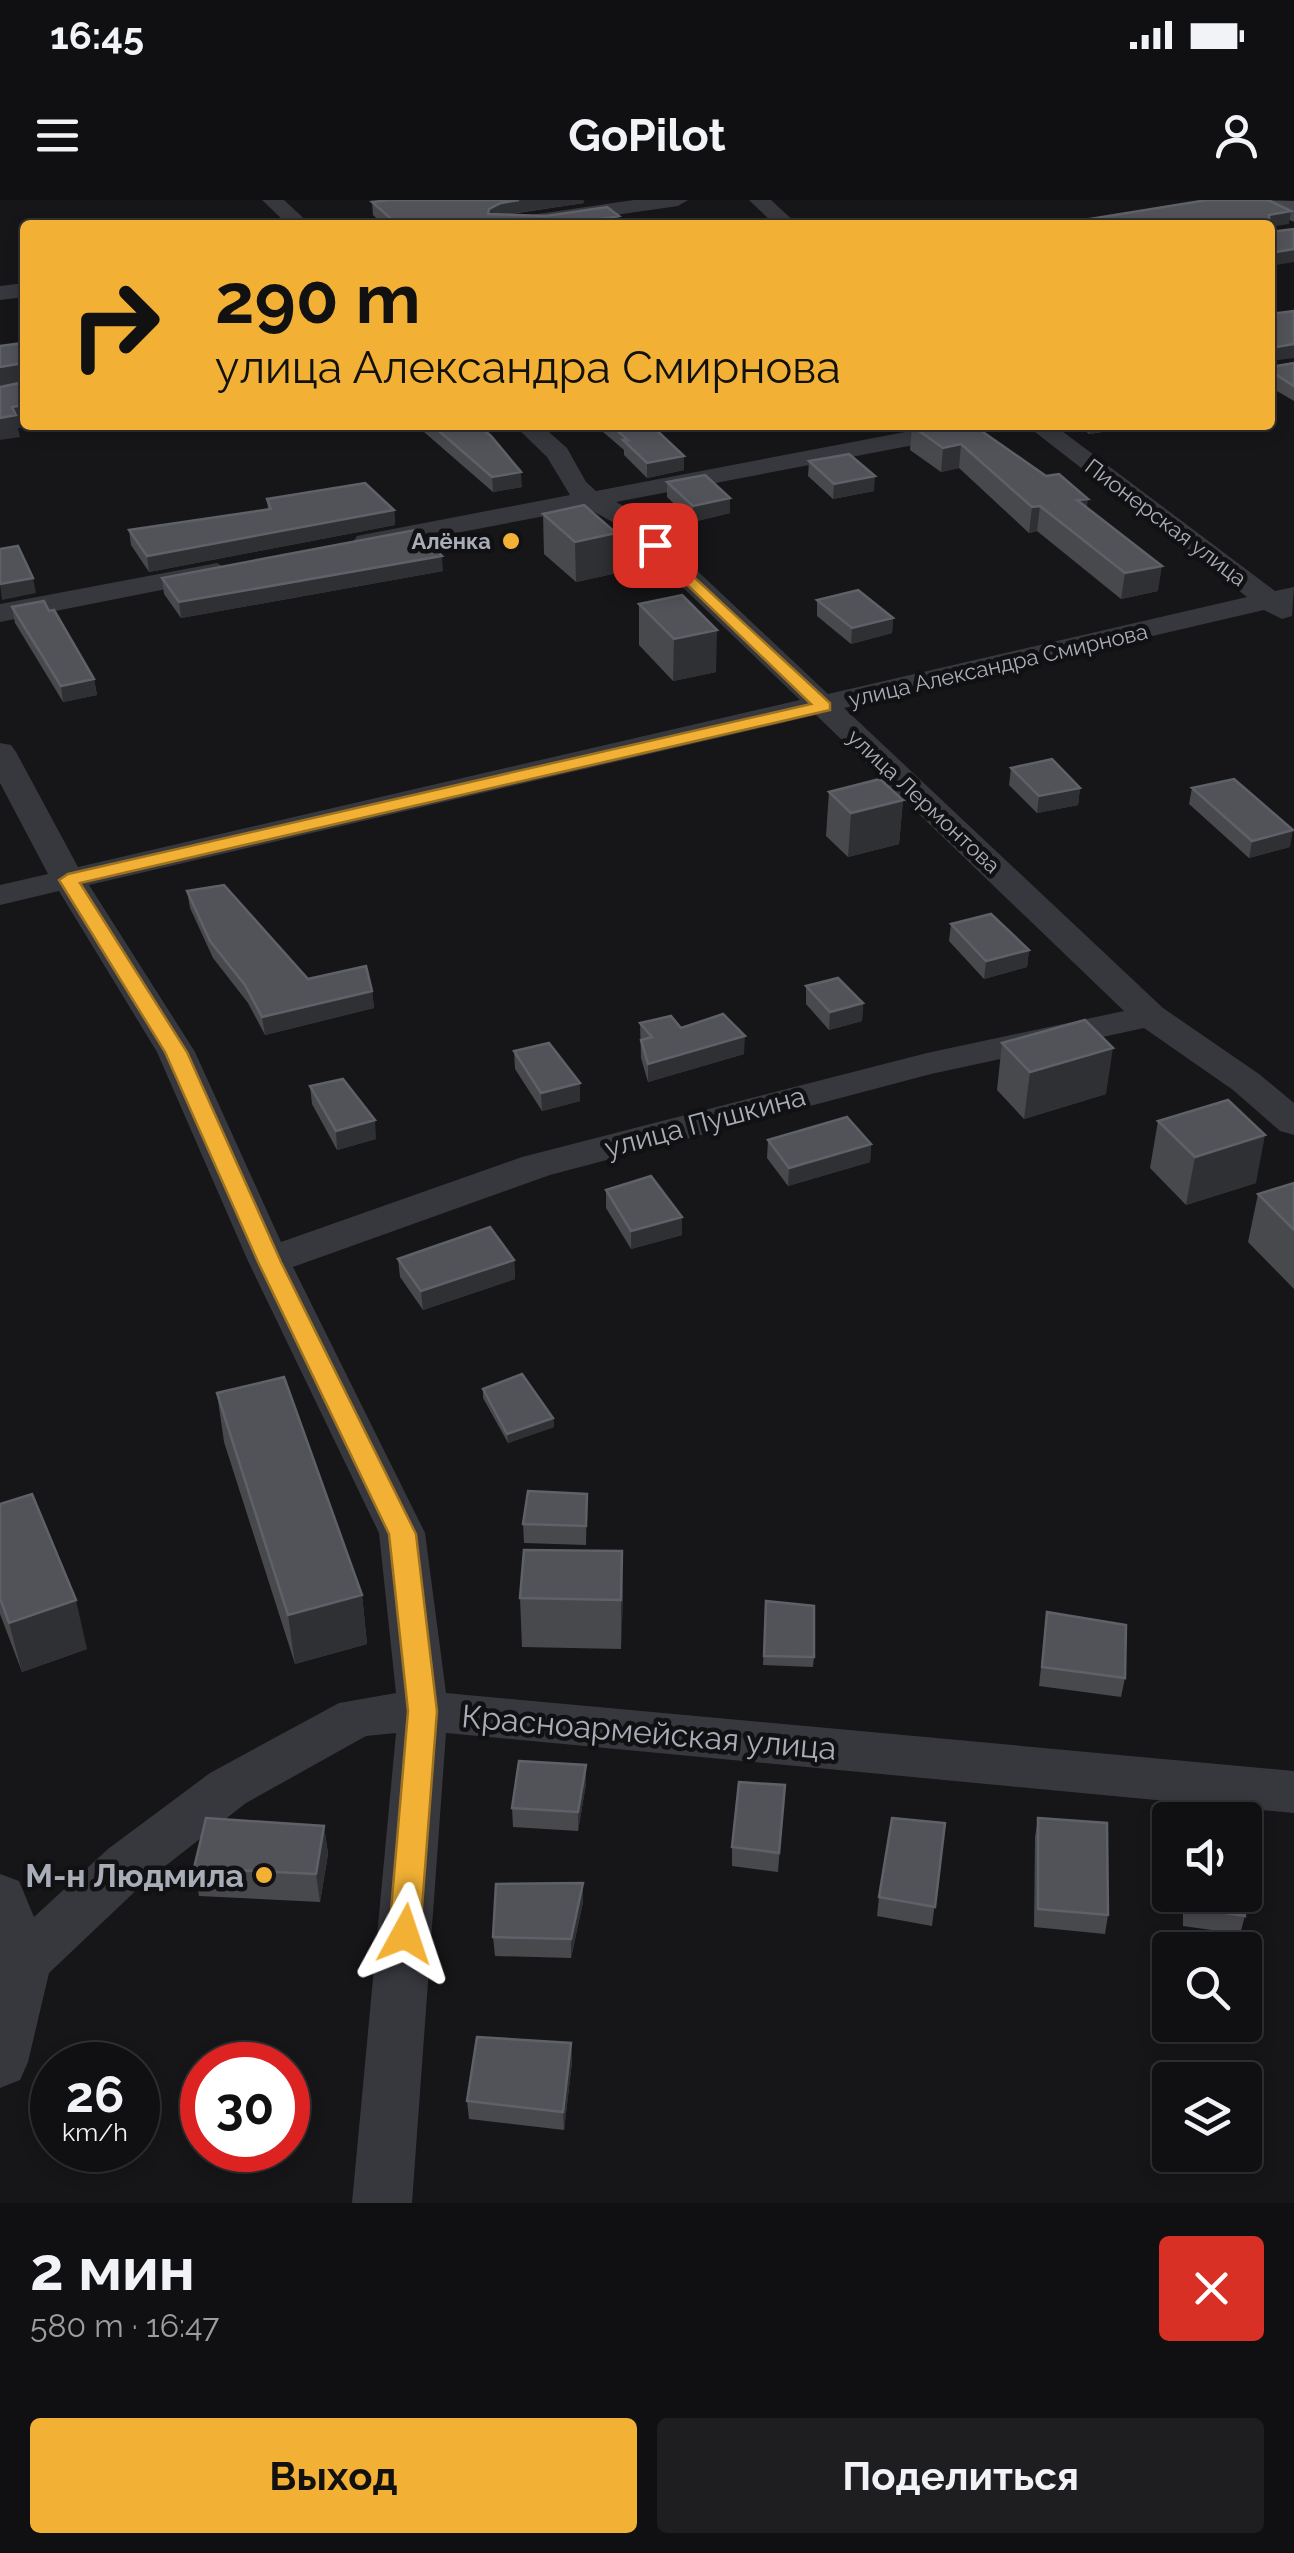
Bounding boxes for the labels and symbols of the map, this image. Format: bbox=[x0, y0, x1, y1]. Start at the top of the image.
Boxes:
street label: Пионерская улица bbox=[1080, 453, 1252, 591]
pin bbox=[613, 503, 698, 588]
place label: Алёнка bbox=[412, 528, 491, 554]
marker: Алёнка bbox=[500, 530, 522, 552]
street label: улица Александра Смирнова bbox=[846, 618, 1150, 712]
street label: улица Лермонтова bbox=[842, 724, 1006, 878]
street label: улица Пушкина bbox=[601, 1079, 809, 1165]
street label: Красноармейская улица bbox=[460, 1697, 838, 1767]
place label: М-н Людмила bbox=[25, 1857, 244, 1894]
marker: М-н Людмила bbox=[253, 1864, 275, 1886]
position arrow bbox=[353, 1882, 457, 1986]
speed limit sign: 30 bbox=[180, 2042, 310, 2172]

